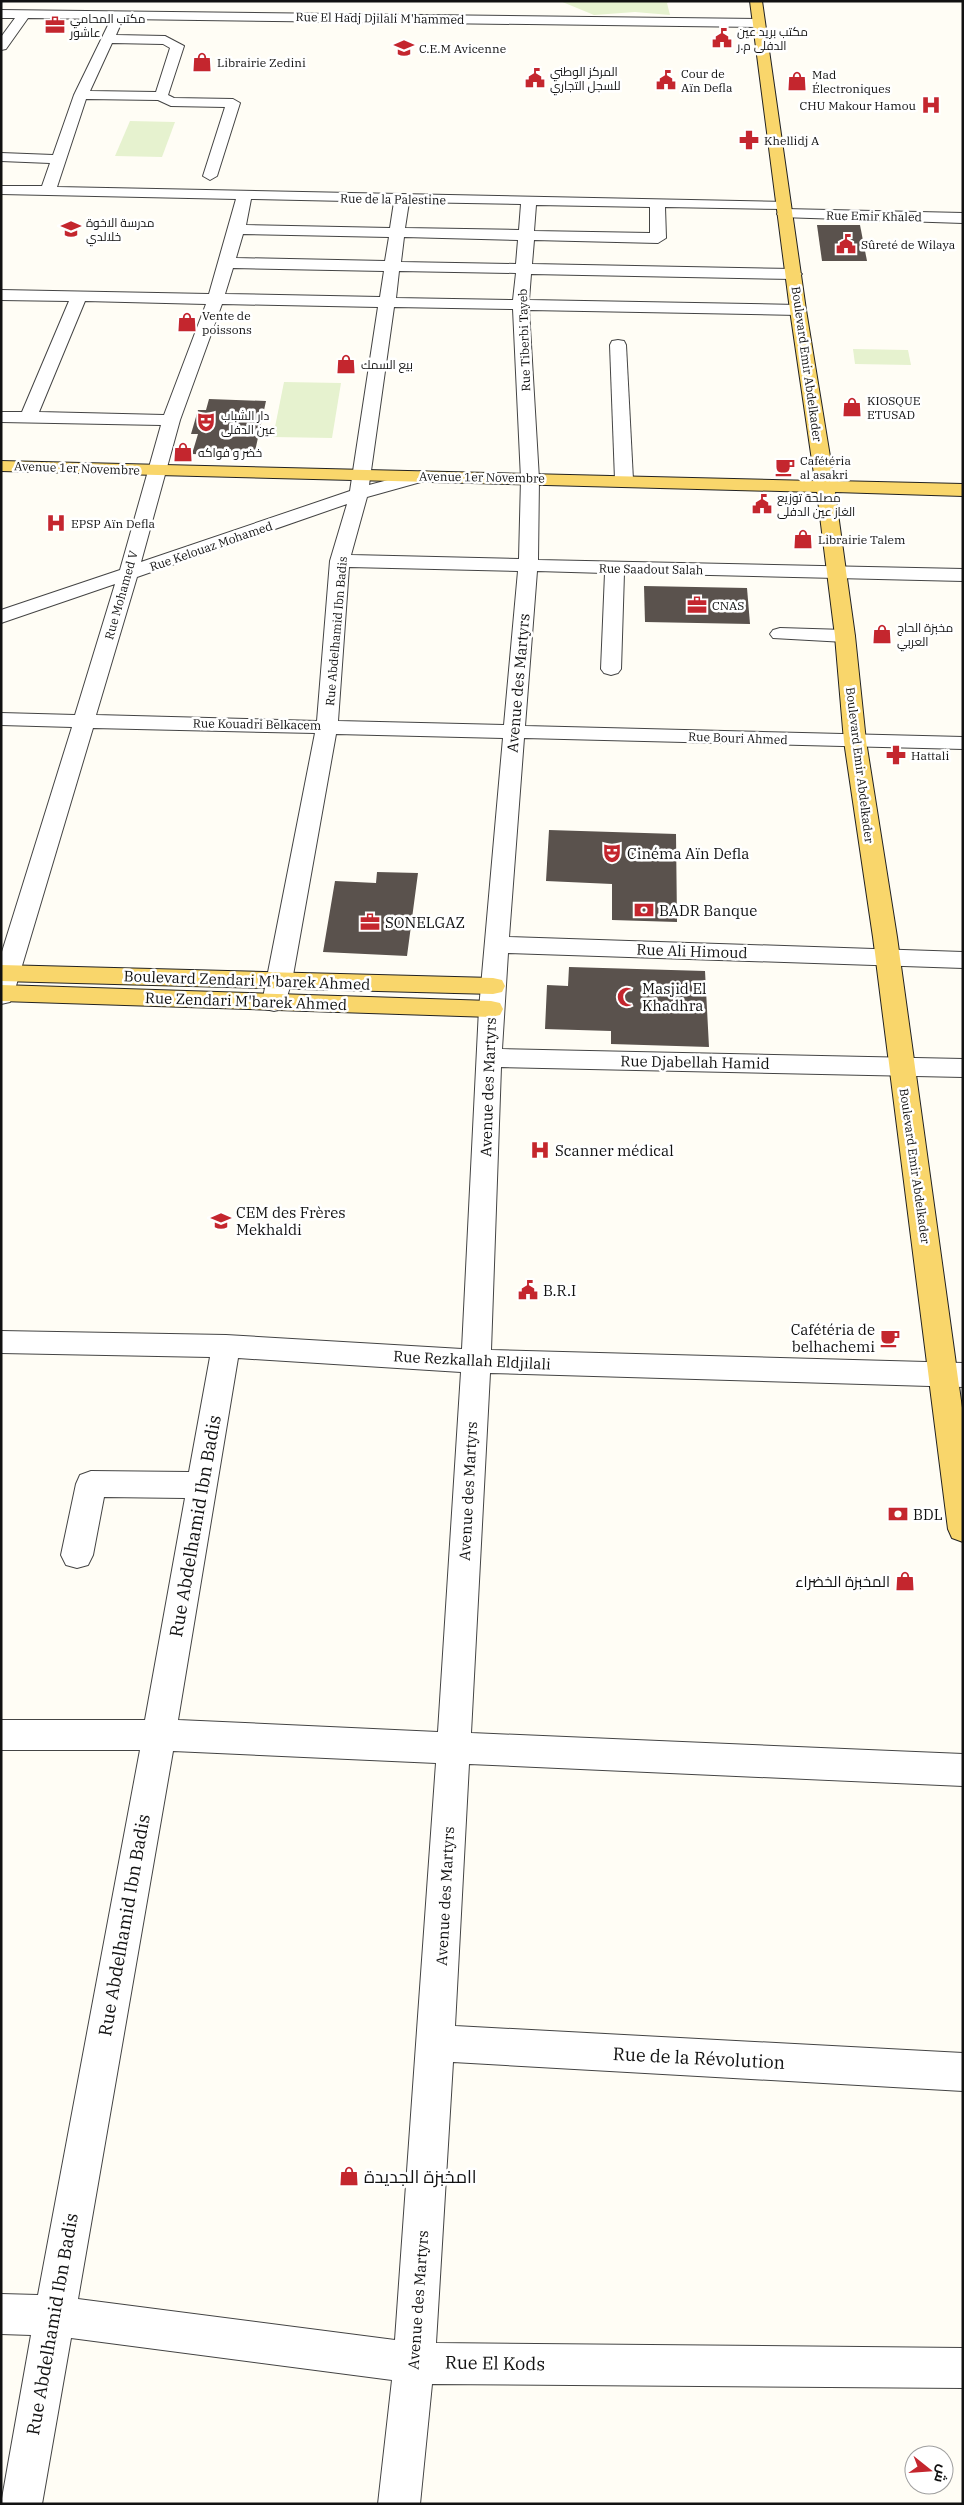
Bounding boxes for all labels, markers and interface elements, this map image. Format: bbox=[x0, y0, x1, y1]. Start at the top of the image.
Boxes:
street label: Rue El Hadj Djilali M'hammed bbox=[295, 9, 465, 27]
place label: مكتب المحامي عاشور bbox=[69, 11, 145, 40]
office icon: مكتب المحامي عاشور bbox=[44, 14, 66, 36]
place label: مكتب بريد عين الدفلى م.ر bbox=[736, 24, 808, 54]
public building icon: مكتب بريد عين الدفلى م.ر bbox=[711, 27, 733, 49]
school or university icon: C.E.M Avicenne bbox=[393, 37, 415, 59]
place label: C.E.M Avicenne bbox=[419, 41, 506, 56]
shop icon: Librairie Zedini bbox=[191, 51, 213, 73]
place label: Librairie Zedini bbox=[217, 55, 306, 70]
place label: المركز الوطني للسجل التجاري bbox=[550, 64, 620, 96]
place label: Cour de Aïn Defla bbox=[681, 66, 733, 95]
public building icon: المركز الوطني للسجل التجاري bbox=[524, 67, 546, 89]
place label: Mad Électroniques bbox=[812, 67, 891, 96]
public building icon: Cour de Aïn Defla bbox=[655, 69, 677, 91]
shop icon: Mad Électroniques bbox=[786, 70, 808, 92]
hospital icon: CHU Makour Hamou bbox=[920, 94, 942, 116]
place label: CHU Makour Hamou bbox=[799, 98, 917, 113]
pharmacy icon: Khellidj A bbox=[738, 129, 760, 151]
place label: Khellidj A bbox=[764, 133, 820, 148]
street label: Rue de la Palestine bbox=[340, 191, 446, 207]
street label: Rue Emir Khaled bbox=[826, 208, 922, 224]
place label: مدرسة الاخوة خلالدي bbox=[86, 215, 155, 247]
school or university icon: مدرسة الاخوة خلالدي bbox=[60, 218, 82, 240]
public building icon: Sûreté de Wilaya bbox=[835, 233, 857, 255]
place label: Sûreté de Wilaya bbox=[861, 237, 956, 252]
street label: Boulevard Emir Abdelkader bbox=[789, 285, 825, 443]
street label: Rue Tiberbi Tayeb bbox=[515, 288, 533, 392]
place label: Vente de poissons bbox=[202, 308, 252, 337]
shop icon: Vente de poissons bbox=[176, 311, 198, 333]
shop icon: بيع السمك bbox=[335, 353, 357, 375]
place label: بيع السمك bbox=[361, 357, 413, 373]
place label: KIOSQUE ETUSAD bbox=[867, 393, 920, 422]
shop icon: KIOSQUE ETUSAD bbox=[841, 396, 863, 418]
place label: دار الشباب عين الدفلى bbox=[221, 408, 276, 437]
theatre icon: دار الشباب عين الدفلى bbox=[195, 411, 217, 433]
shop icon: خضر و فواكه bbox=[172, 441, 194, 463]
place label: خضر و فواكه bbox=[198, 445, 262, 460]
place label: Cafétéria al asakri bbox=[800, 453, 851, 482]
cafe icon: Cafétéria al asakri bbox=[774, 456, 796, 478]
street label: Avenue 1er Novembre bbox=[14, 458, 140, 478]
street label: Avenue 1er Novembre bbox=[419, 468, 545, 486]
place label: مصلحة توزيع الغاز عين الدفلى bbox=[777, 490, 855, 519]
public building icon: مصلحة توزيع الغاز عين الدفلى bbox=[751, 493, 773, 515]
hospital icon: EPSP Aïn Defla bbox=[45, 512, 67, 534]
place label: EPSP Aïn Defla bbox=[71, 516, 155, 531]
street label: Rue Kelouaz Mohamed bbox=[148, 518, 274, 574]
shop icon: Librairie Talem bbox=[792, 528, 814, 550]
place label: Librairie Talem bbox=[818, 532, 906, 547]
street label: Rue Mohamed V bbox=[101, 549, 141, 641]
street label: Rue Abdelhamid Ibn Badis bbox=[322, 555, 350, 706]
street label: Rue Saadout Salah bbox=[599, 561, 704, 577]
office icon: CNAS bbox=[686, 594, 708, 616]
place label: CNAS bbox=[712, 598, 744, 613]
street label: Avenue des Martyrs bbox=[502, 613, 534, 753]
place label: مخبزة الحاج العربي bbox=[897, 620, 953, 652]
shop icon: مخبزة الحاج العربي bbox=[871, 623, 893, 645]
street label: Boulevard Emir Abdelkader bbox=[843, 686, 877, 844]
street label: Rue Kouadri Belkacem bbox=[193, 715, 322, 733]
street label: Rue Bouri Ahmed bbox=[688, 729, 788, 747]
pharmacy icon: Hattali bbox=[885, 744, 907, 766]
place label: Hattali bbox=[911, 748, 949, 763]
theatre icon: Cinéma Aïn Defla bbox=[601, 842, 623, 864]
place label: Cinéma Aïn Defla bbox=[627, 844, 749, 863]
bank icon: BADR Banque bbox=[633, 899, 655, 921]
place label: BADR Banque bbox=[659, 901, 757, 920]
office icon: SONELGAZ bbox=[359, 911, 381, 933]
place label: SONELGAZ bbox=[385, 913, 465, 932]
street label: Rue Ali Himoud bbox=[636, 940, 748, 962]
street label: Boulevard Zendari M'barek Ahmed bbox=[123, 966, 371, 994]
place label: Masjid El Khadhra bbox=[642, 979, 707, 1015]
mosque icon: Masjid El Khadhra bbox=[616, 986, 638, 1008]
street label: Rue Zendari M'barek Ahmed bbox=[145, 988, 347, 1014]
street label: Avenue des Martyrs bbox=[476, 1017, 500, 1157]
street label: Rue Djabellah Hamid bbox=[620, 1051, 770, 1073]
street label: Boulevard Emir Abdelkader bbox=[897, 1087, 933, 1245]
hospital icon: Scanner médical bbox=[529, 1139, 551, 1161]
place label: Scanner médical bbox=[555, 1141, 674, 1160]
place label: CEM des Frères Mekhaldi bbox=[236, 1203, 346, 1239]
school or university icon: CEM des Frères Mekhaldi bbox=[210, 1210, 232, 1232]
public building icon: B.R.I bbox=[517, 1279, 539, 1301]
place label: B.R.I bbox=[543, 1281, 576, 1300]
place label: Cafétéria de belhachemi bbox=[791, 1320, 875, 1356]
cafe icon: Cafétéria de belhachemi bbox=[879, 1327, 901, 1349]
street label: Rue Rezkallah Eldjilali bbox=[393, 1346, 551, 1374]
street label: Rue Abdelhamid Ibn Badis bbox=[164, 1413, 226, 1639]
street label: Avenue des Martyrs bbox=[455, 1421, 481, 1561]
bank icon: BDL bbox=[887, 1503, 909, 1525]
place label: BDL bbox=[913, 1505, 943, 1524]
shop icon: المخبزة الخضراء bbox=[894, 1570, 916, 1592]
place label: المخبزة الخضراء bbox=[795, 1572, 890, 1591]
street label: Rue Abdelhamid Ibn Badis bbox=[93, 1812, 155, 2038]
street label: Avenue des Martyrs bbox=[432, 1826, 458, 1966]
street label: Rue de la Révolution bbox=[612, 2042, 786, 2074]
shop icon: اامخبزة الجديدة bbox=[338, 2165, 360, 2187]
place label: اامخبزة الجديدة bbox=[364, 2165, 477, 2188]
street label: Rue Abdelhamid Ibn Badis bbox=[21, 2211, 83, 2437]
street label: Avenue des Martyrs bbox=[404, 2230, 432, 2370]
street label: Rue El Kods bbox=[445, 2351, 545, 2375]
north arrow bbox=[904, 2445, 954, 2495]
text: ش bbox=[930, 2463, 953, 2485]

